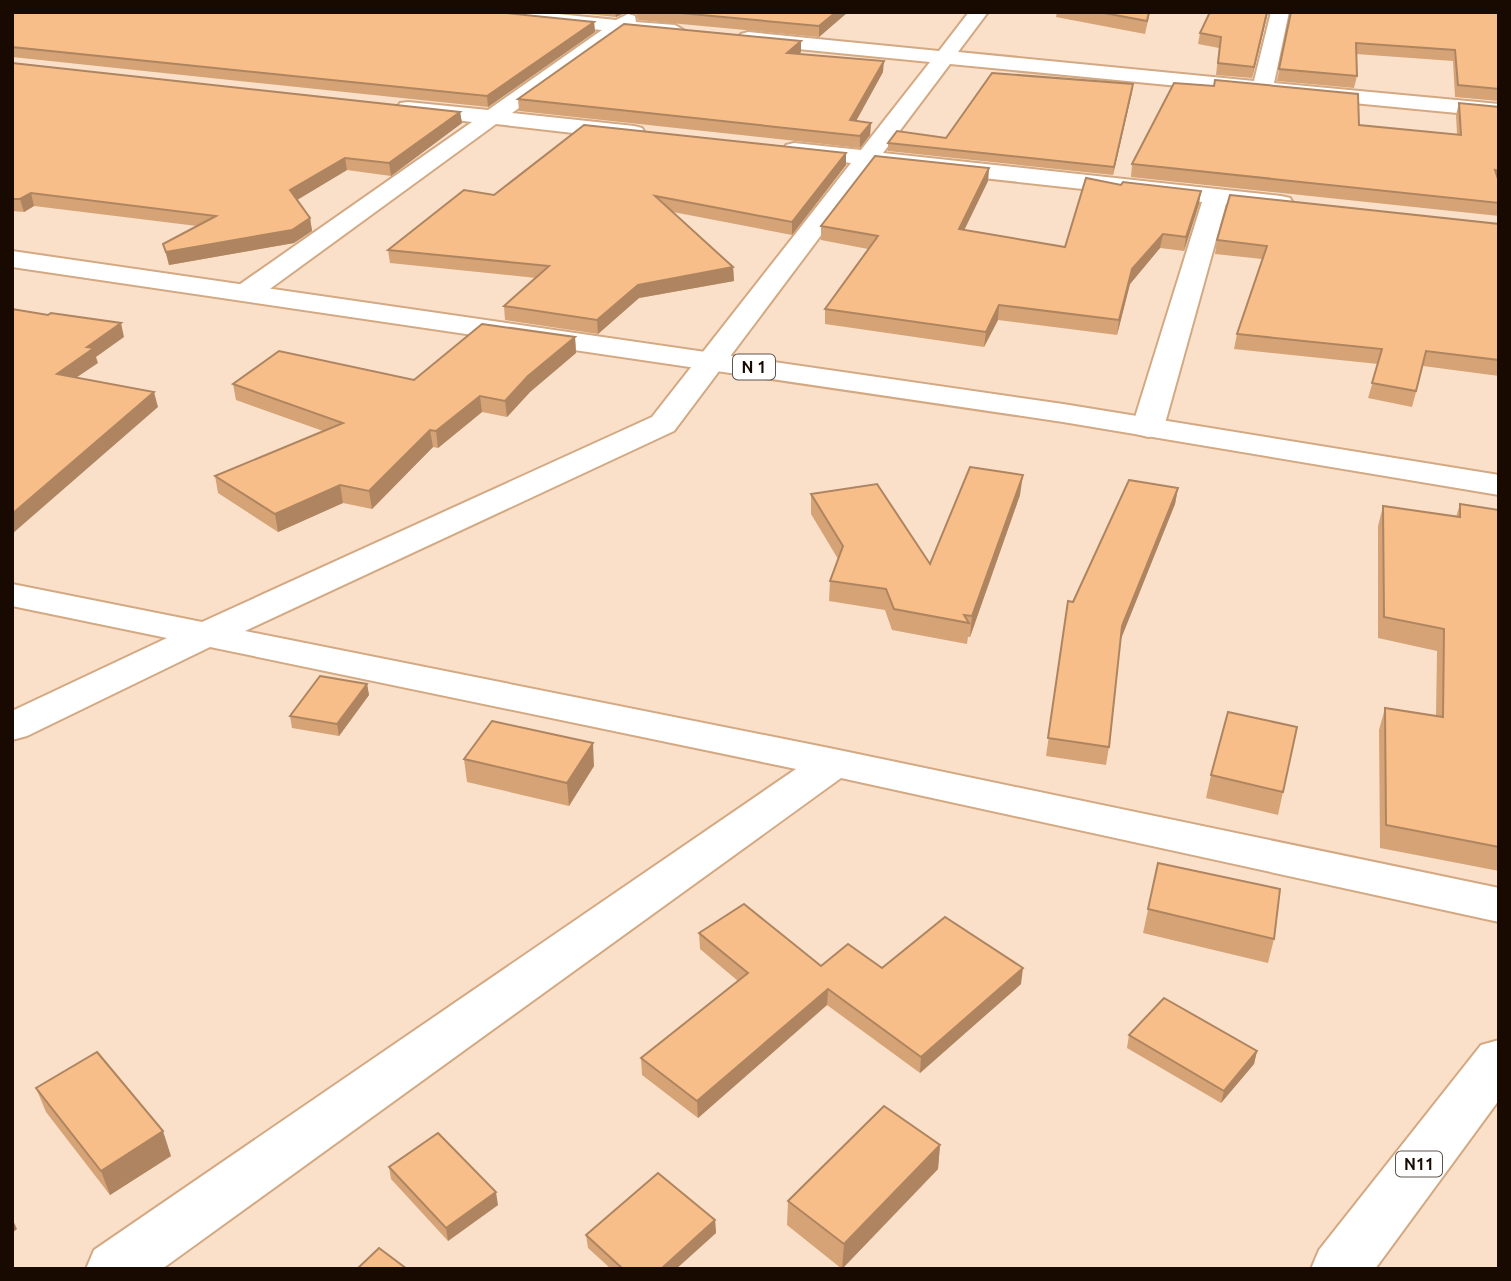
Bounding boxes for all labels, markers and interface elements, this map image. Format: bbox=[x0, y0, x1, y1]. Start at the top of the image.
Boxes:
road number: N 1 bbox=[733, 354, 775, 380]
road number: N11 bbox=[1396, 1152, 1442, 1176]

